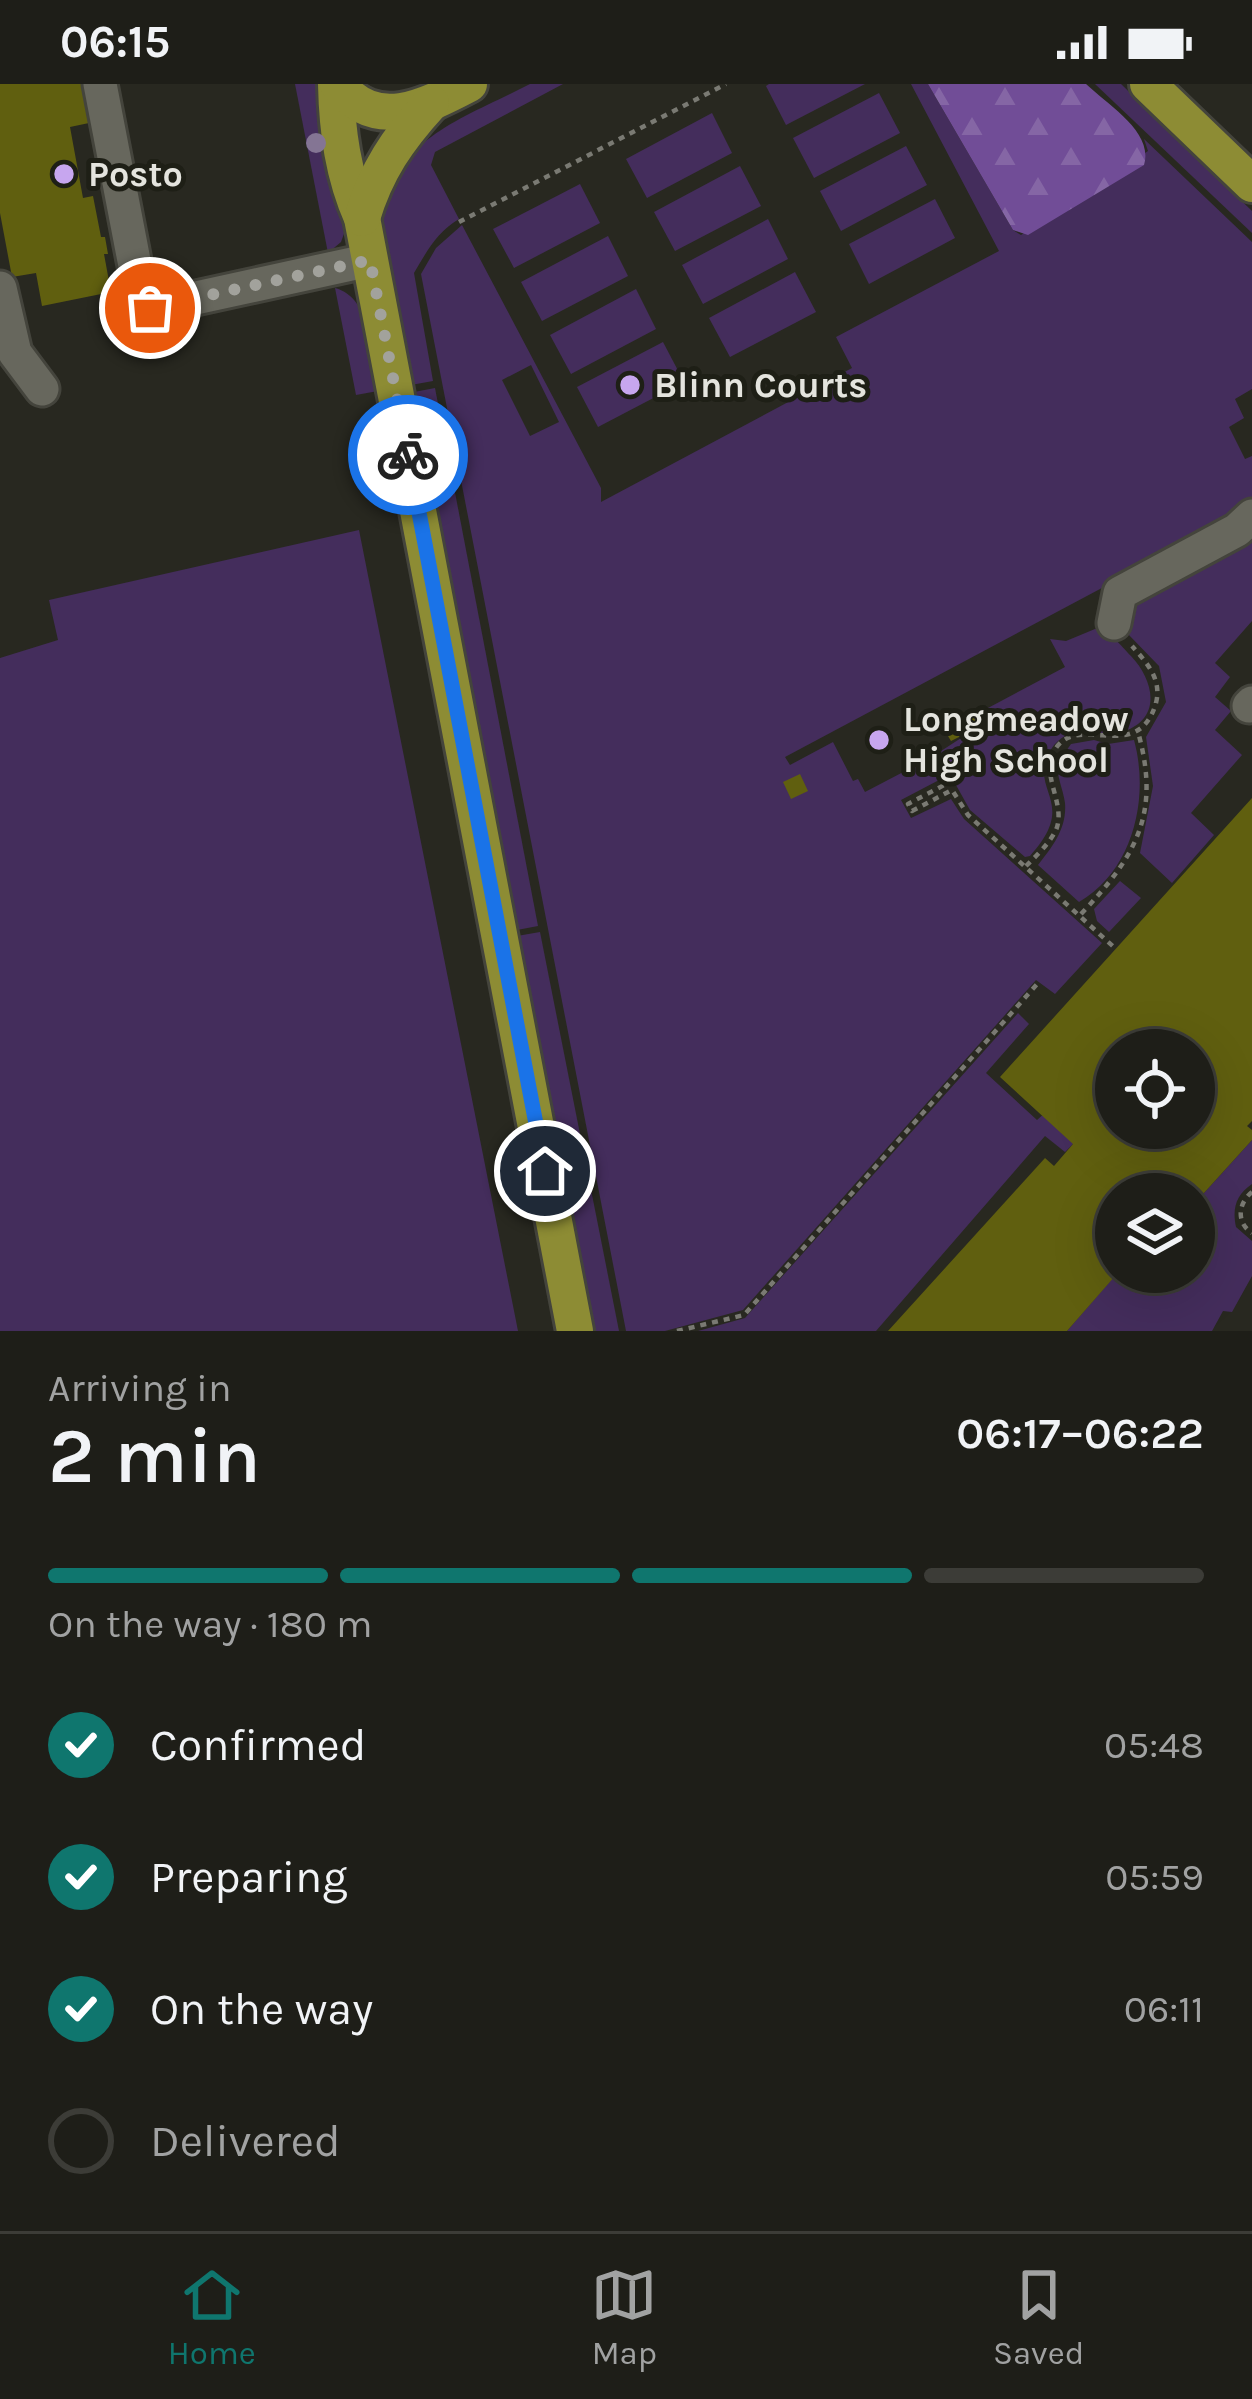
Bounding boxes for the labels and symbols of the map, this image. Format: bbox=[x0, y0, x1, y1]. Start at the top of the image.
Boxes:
place label: Posto bbox=[88, 153, 183, 195]
marker: Posto bbox=[51, 161, 77, 187]
pin bbox=[99, 257, 201, 359]
place label: Blinn Courts bbox=[654, 364, 867, 406]
marker: Blinn Courts bbox=[617, 372, 643, 398]
courier bbox=[348, 395, 468, 515]
place label: Longmeadow High School bbox=[903, 698, 1129, 782]
marker: Longmeadow High School bbox=[866, 727, 892, 753]
pin bbox=[494, 1120, 596, 1222]

